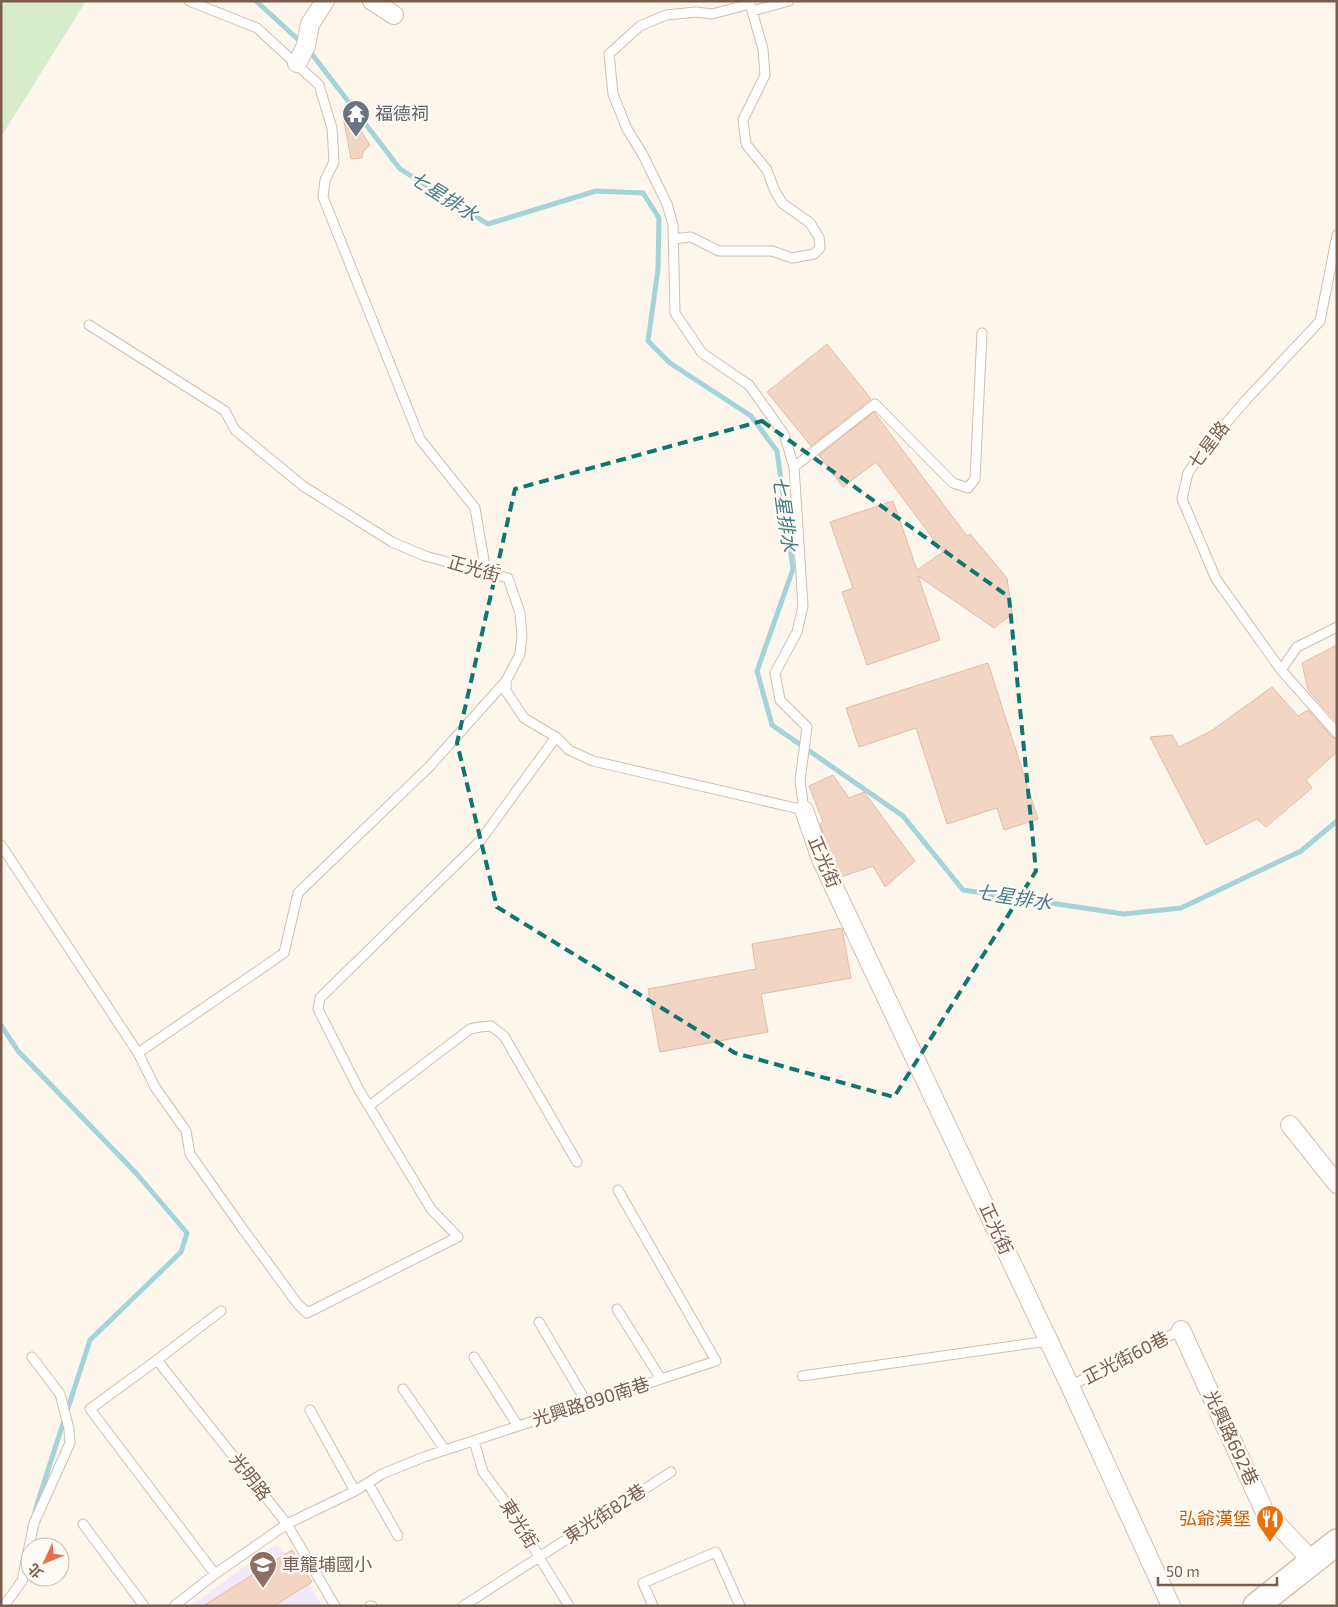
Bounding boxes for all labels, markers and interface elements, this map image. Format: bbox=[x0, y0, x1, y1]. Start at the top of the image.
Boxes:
temple icon: 福德祠 bbox=[341, 99, 371, 138]
place label: 福德祠 bbox=[375, 102, 429, 124]
water label: 七星排水 bbox=[406, 166, 483, 226]
street label: 七星路 bbox=[1183, 416, 1233, 473]
water label: 七星排水 bbox=[769, 475, 802, 554]
street label: 正光街 bbox=[445, 550, 503, 586]
street label: 正光街 bbox=[804, 832, 846, 891]
water label: 七星排水 bbox=[975, 879, 1054, 914]
street label: 正光街 bbox=[976, 1199, 1018, 1258]
street label: 正光街60巷 bbox=[1079, 1326, 1172, 1388]
street label: 光興路890南巷 bbox=[529, 1372, 652, 1430]
street label: 光興路692巷 bbox=[1200, 1386, 1264, 1489]
street label: 光明路 bbox=[225, 1448, 276, 1504]
street label: 東光街82巷 bbox=[559, 1479, 649, 1548]
street label: 東光街 bbox=[496, 1495, 543, 1552]
restaurant icon: 弘爺漢堡 bbox=[1255, 1504, 1285, 1543]
place label: 弘爺漢堡 bbox=[1179, 1507, 1251, 1529]
north arrow bbox=[20, 1537, 70, 1587]
school or university icon: 車籠埔國小 bbox=[248, 1550, 278, 1589]
place label: 車籠埔國小 bbox=[282, 1553, 372, 1575]
scale bar bbox=[1158, 1554, 1277, 1586]
text: 北 bbox=[24, 1560, 46, 1582]
text: 50 m bbox=[1166, 1562, 1200, 1580]

